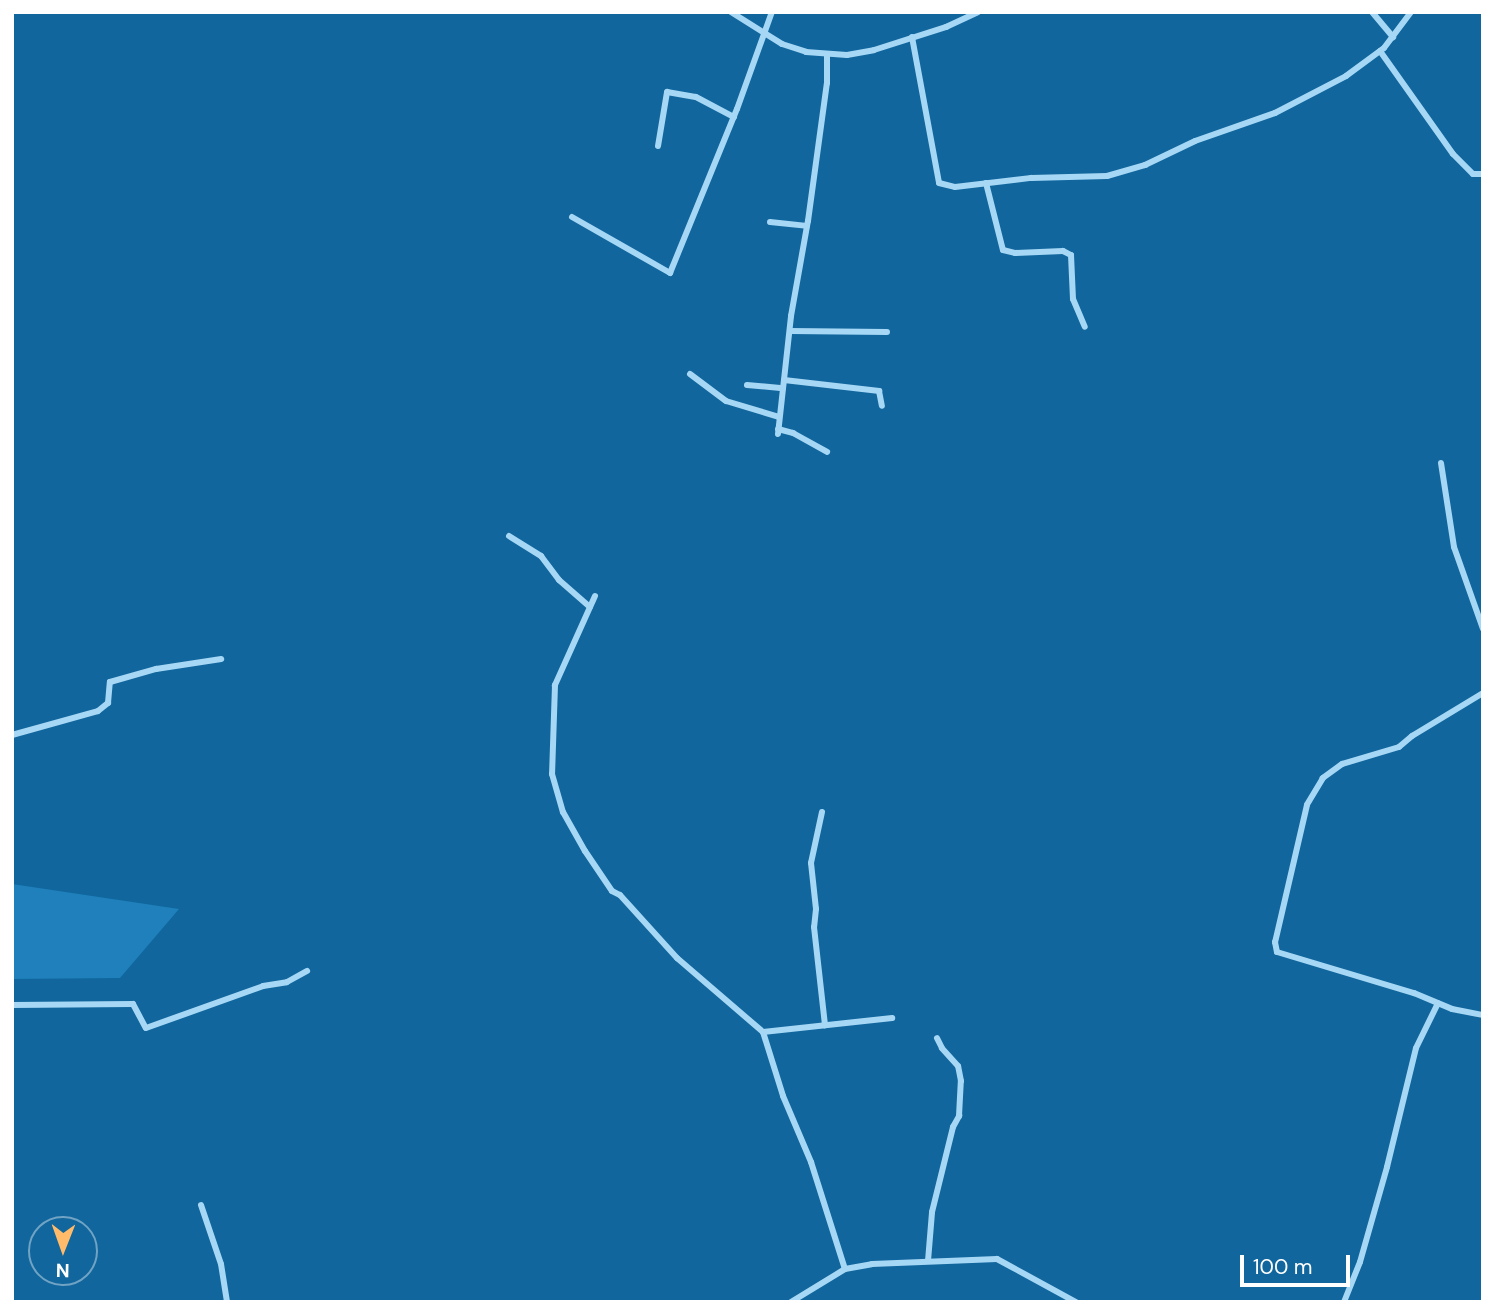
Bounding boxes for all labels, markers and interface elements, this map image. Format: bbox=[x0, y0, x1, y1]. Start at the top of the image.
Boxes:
north arrow bbox=[28, 1216, 98, 1286]
scale bar bbox=[1243, 1240, 1353, 1284]
text: 100 m bbox=[1253, 1253, 1313, 1281]
text: N bbox=[56, 1258, 70, 1283]

